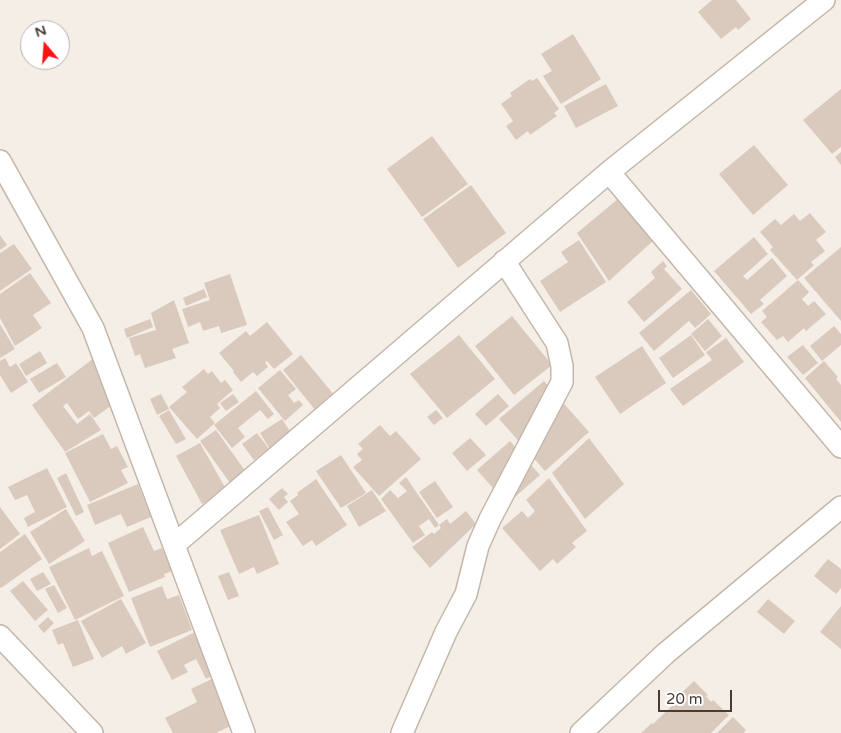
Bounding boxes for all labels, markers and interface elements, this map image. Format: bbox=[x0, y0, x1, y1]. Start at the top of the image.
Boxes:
north arrow bbox=[20, 20, 70, 70]
text: N bbox=[33, 21, 48, 41]
scale bar bbox=[661, 680, 735, 712]
text: 20 m bbox=[666, 690, 703, 708]

